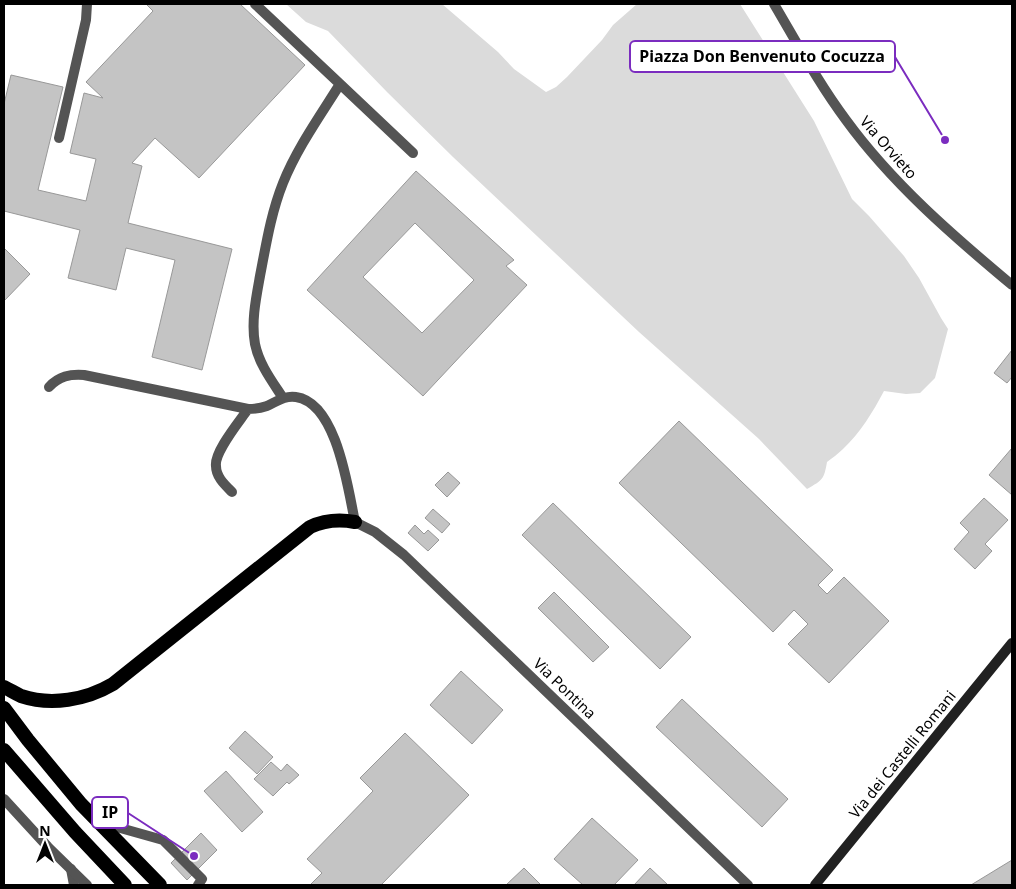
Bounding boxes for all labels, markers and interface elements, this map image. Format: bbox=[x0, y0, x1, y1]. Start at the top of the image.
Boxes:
callout: Piazza Don Benvenuto Cocuzza bbox=[630, 41, 895, 72]
text: Piazza Don Benvenuto Cocuzza bbox=[639, 45, 885, 67]
street label: Via Orvieto bbox=[856, 111, 922, 183]
street label: Via Pontina bbox=[529, 653, 601, 723]
street label: Via dei Castelli Romani bbox=[844, 686, 960, 822]
callout: IP bbox=[92, 797, 128, 828]
text: IP bbox=[102, 801, 118, 823]
north arrow bbox=[20, 819, 70, 869]
text: N bbox=[39, 821, 51, 840]

